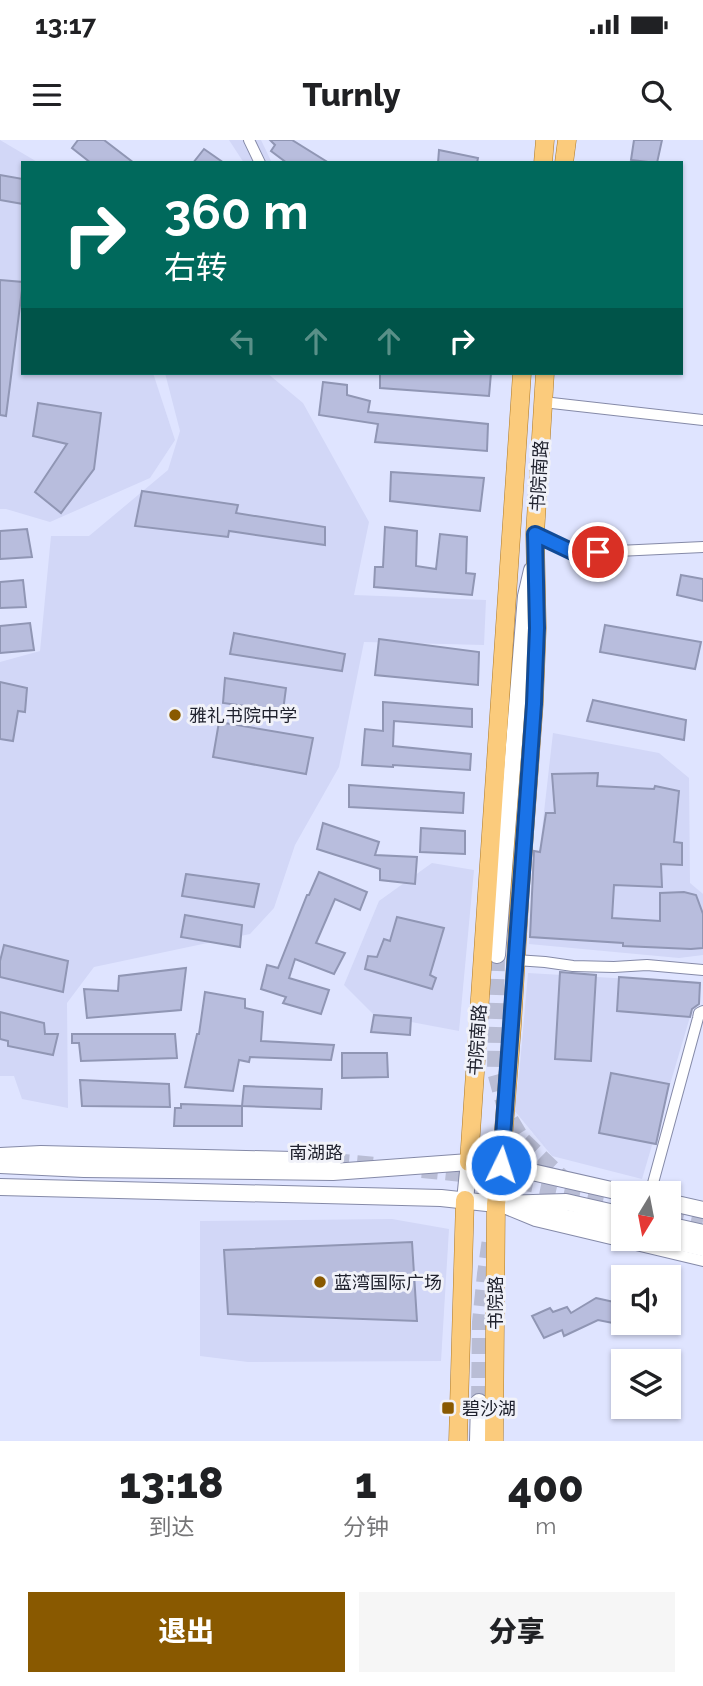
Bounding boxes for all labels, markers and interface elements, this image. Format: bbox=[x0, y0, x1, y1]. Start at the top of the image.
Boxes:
text: 13:17 bbox=[35, 10, 96, 40]
icon: menu bbox=[28, 76, 66, 114]
text: Turnly bbox=[302, 76, 401, 113]
icon: search bbox=[637, 76, 675, 114]
text: 360 m bbox=[164, 183, 309, 240]
icon: right bbox=[49, 189, 140, 280]
text: 右转 bbox=[164, 249, 228, 286]
icon: left bbox=[224, 322, 262, 360]
icon: ahead bbox=[297, 322, 335, 360]
icon: ahead bbox=[370, 322, 408, 360]
icon: right bbox=[443, 322, 481, 360]
street label: 书院南路 bbox=[527, 439, 551, 513]
pin bbox=[568, 522, 628, 582]
icon: arrive bbox=[579, 533, 617, 571]
place label: 雅礼书院中学 bbox=[189, 705, 297, 726]
marker: 雅礼书院中学 bbox=[167, 707, 183, 723]
street label: 书院南路 bbox=[464, 1003, 490, 1077]
position arrow bbox=[464, 1128, 538, 1202]
street label: 南湖路 bbox=[289, 1142, 343, 1163]
north arrow bbox=[611, 1181, 681, 1251]
map controls bbox=[611, 1181, 681, 1419]
button: sound bbox=[611, 1265, 681, 1335]
place label: 蓝湾国际广场 bbox=[334, 1272, 442, 1293]
marker: 蓝湾国际广场 bbox=[312, 1274, 328, 1290]
street label: 书院路 bbox=[485, 1276, 506, 1330]
button: layers bbox=[611, 1349, 681, 1419]
place label: 碧沙湖 bbox=[462, 1398, 516, 1419]
marker: 碧沙湖 bbox=[440, 1400, 456, 1416]
text: 13:18 bbox=[119, 1459, 224, 1508]
text: 1 bbox=[355, 1459, 377, 1508]
text: 400 bbox=[508, 1463, 584, 1512]
text: m bbox=[535, 1512, 556, 1539]
text: 到达 bbox=[148, 1513, 194, 1540]
text: 分钟 bbox=[343, 1513, 389, 1540]
button: 退出 bbox=[28, 1592, 345, 1672]
button: 分享 bbox=[359, 1592, 675, 1672]

